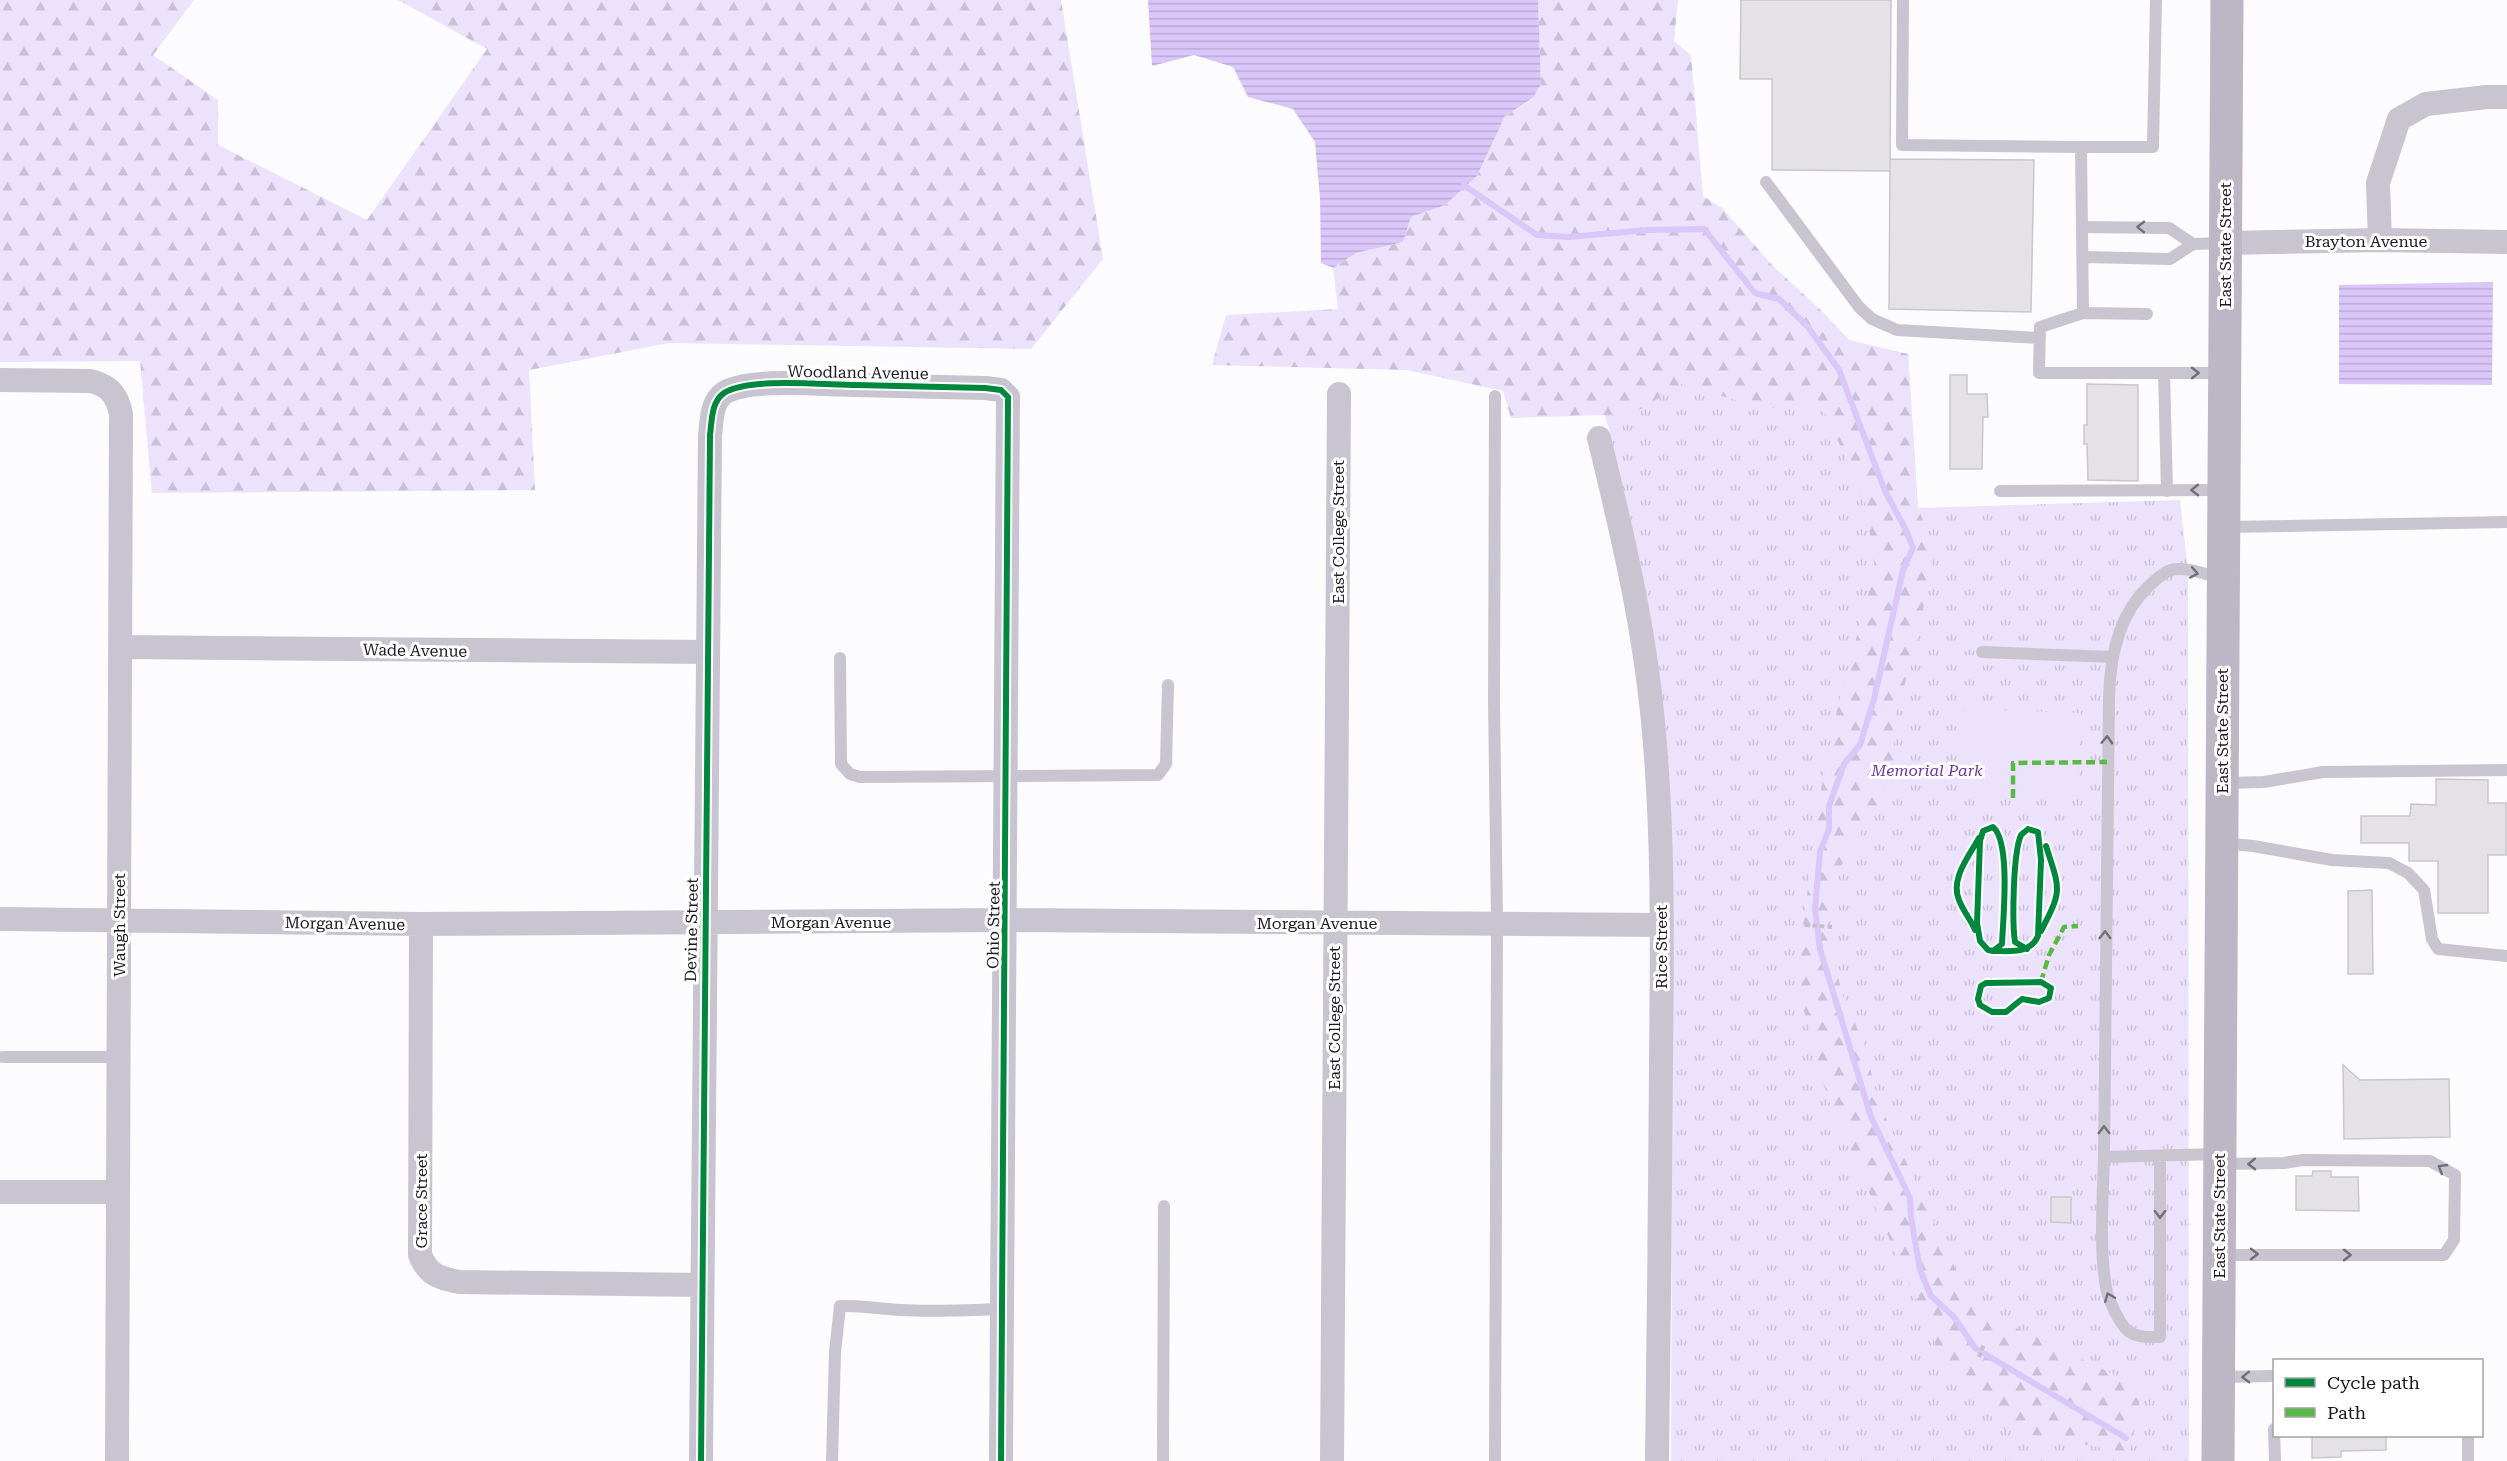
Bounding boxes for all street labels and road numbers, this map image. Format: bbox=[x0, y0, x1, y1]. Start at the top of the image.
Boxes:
street label: East State Street bbox=[2216, 182, 2235, 308]
street label: Brayton Avenue bbox=[2305, 232, 2428, 251]
street label: Woodland Avenue bbox=[787, 362, 929, 383]
street label: East College Street bbox=[1329, 460, 1348, 604]
street label: Wade Avenue bbox=[363, 640, 468, 661]
street label: East State Street bbox=[2213, 668, 2232, 794]
street label: Waugh Street bbox=[110, 873, 129, 977]
street label: Devine Street bbox=[681, 878, 702, 982]
street label: Ohio Street bbox=[983, 881, 1004, 969]
street label: Rice Street bbox=[1652, 905, 1671, 989]
street label: Morgan Avenue bbox=[285, 913, 406, 934]
street label: Morgan Avenue bbox=[771, 913, 891, 932]
street label: Morgan Avenue bbox=[1257, 914, 1377, 933]
street label: East College Street bbox=[1325, 946, 1344, 1090]
street label: Grace Street bbox=[412, 1153, 431, 1249]
street label: East State Street bbox=[2210, 1153, 2229, 1279]

